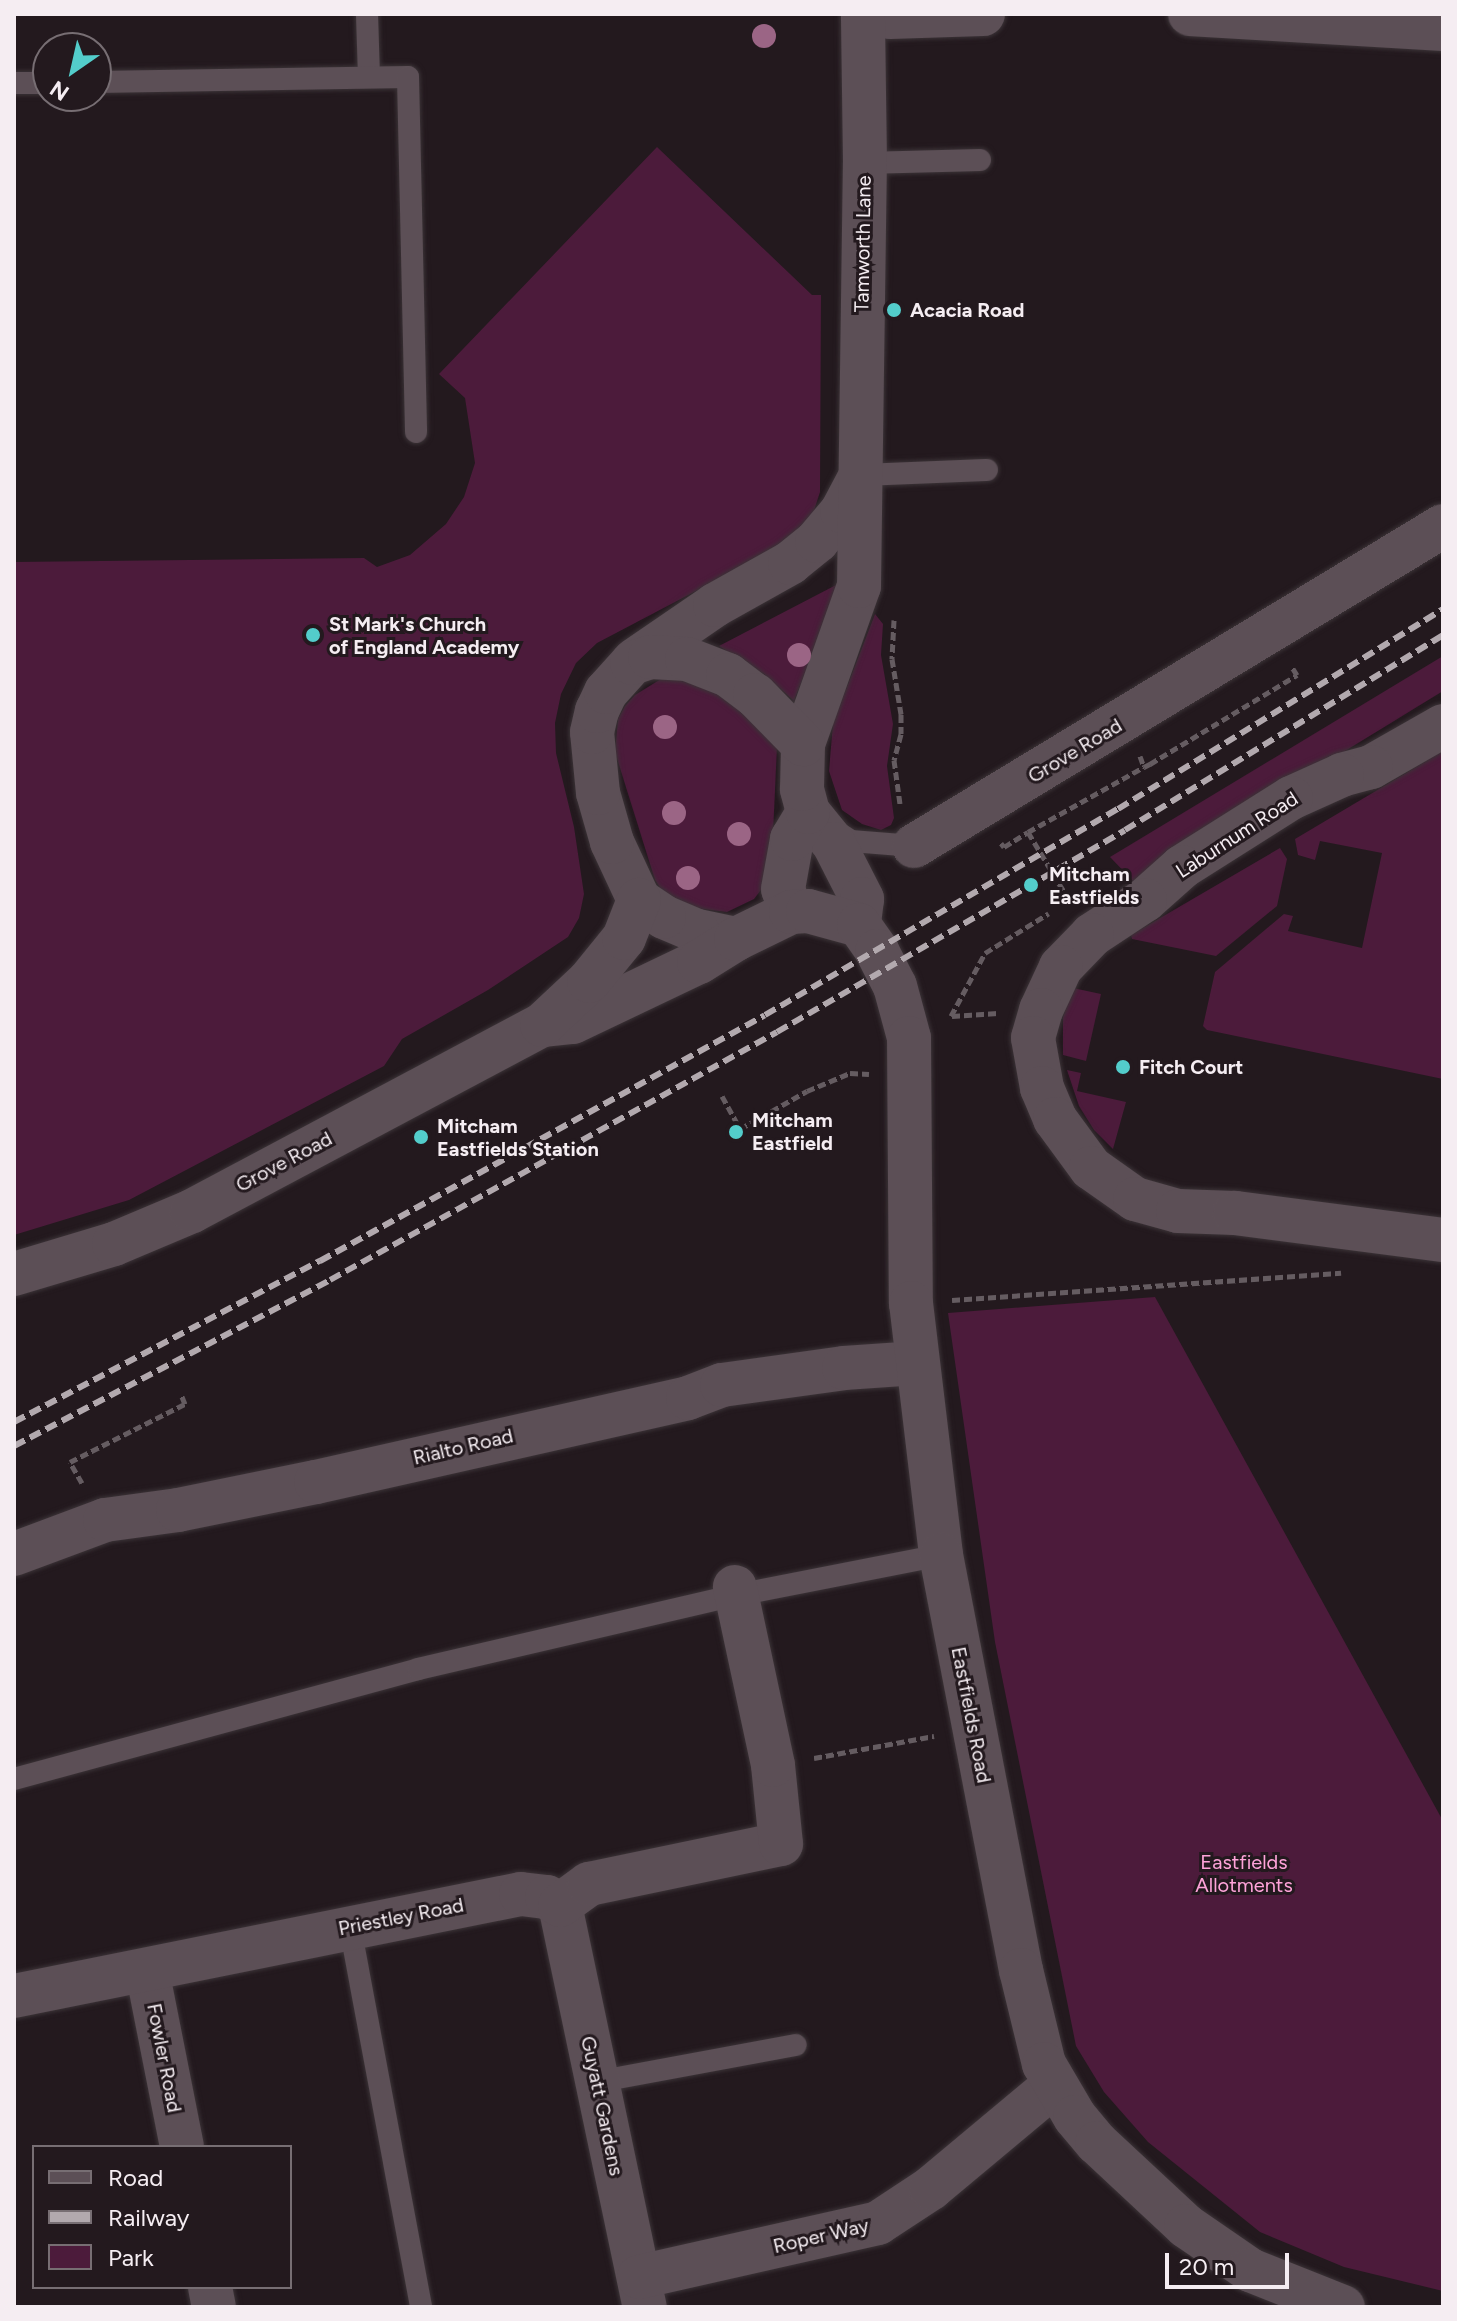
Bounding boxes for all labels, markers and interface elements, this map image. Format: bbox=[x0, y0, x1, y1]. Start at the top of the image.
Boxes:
north arrow bbox=[32, 32, 112, 112]
text: N bbox=[45, 75, 74, 107]
street label: Tamworth Lane bbox=[850, 175, 876, 313]
place label: Acacia Road bbox=[910, 298, 1024, 322]
marker: Acacia Road bbox=[885, 301, 903, 319]
place label: St Mark's Church of England Academy bbox=[329, 612, 519, 659]
marker: St Mark's Church of England Academy bbox=[304, 626, 322, 644]
street label: Grove Road bbox=[1024, 714, 1126, 788]
street label: Laburnum Road bbox=[1172, 787, 1302, 883]
place label: Mitcham Eastfields bbox=[1049, 862, 1139, 909]
marker: Mitcham Eastfields bbox=[1020, 874, 1042, 896]
place label: Fitch Court bbox=[1139, 1055, 1243, 1079]
marker: Fitch Court bbox=[1114, 1058, 1132, 1076]
place label: Mitcham Eastfield bbox=[752, 1108, 833, 1155]
place label: Mitcham Eastfields Station bbox=[437, 1114, 599, 1161]
marker: Mitcham Eastfield bbox=[727, 1123, 745, 1141]
street label: Grove Road bbox=[232, 1127, 336, 1197]
marker: Mitcham Eastfields Station bbox=[412, 1128, 430, 1146]
street label: Rialto Road bbox=[411, 1424, 515, 1470]
street label: Eastfields Road bbox=[946, 1645, 996, 1785]
park label: Eastfields Allotments bbox=[1195, 1850, 1293, 1897]
street label: Priestley Road bbox=[336, 1893, 466, 1941]
street label: Fowler Road bbox=[142, 2001, 186, 2115]
street label: Guyatt Gardens bbox=[575, 2034, 629, 2178]
legend bbox=[32, 2145, 292, 2289]
text: Road bbox=[108, 2163, 163, 2192]
text: Railway bbox=[108, 2203, 189, 2232]
street label: Roper Way bbox=[771, 2213, 871, 2259]
scale bar bbox=[1169, 2237, 1293, 2287]
text: Park bbox=[108, 2243, 154, 2272]
text: 20 m bbox=[1179, 2252, 1234, 2281]

